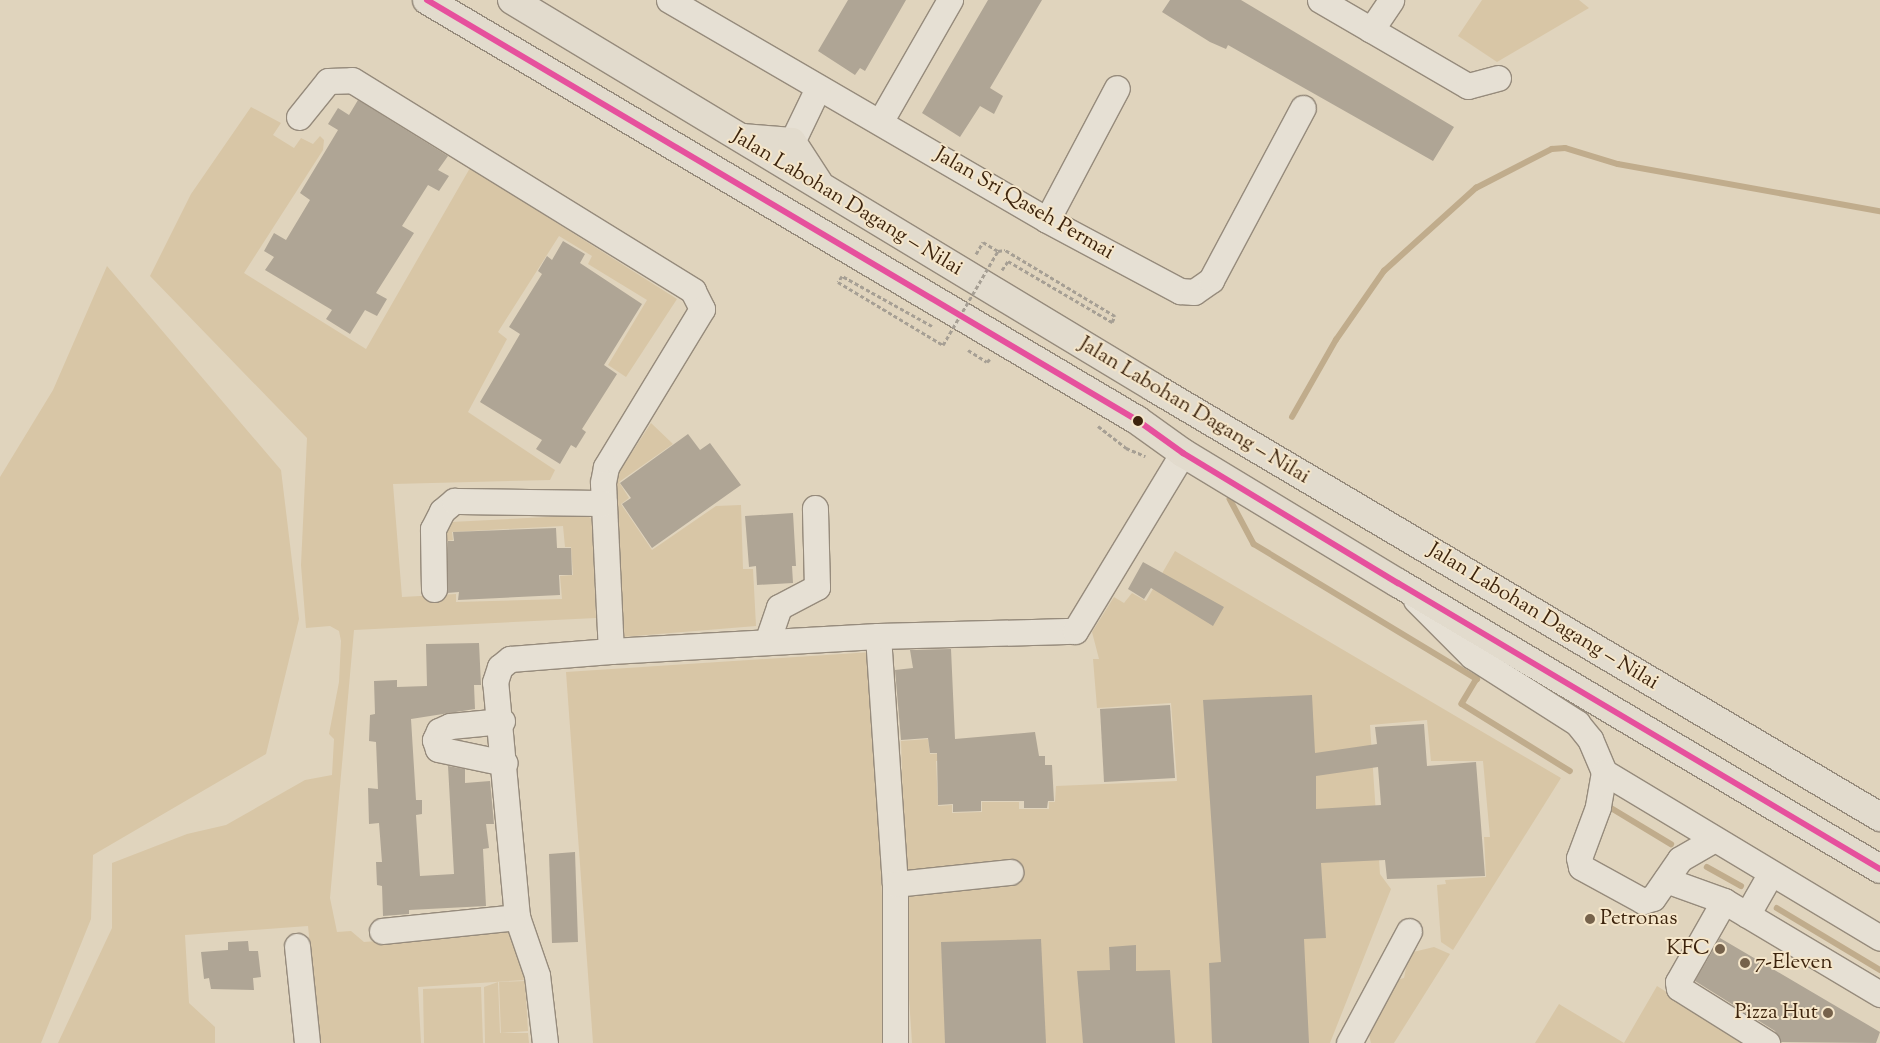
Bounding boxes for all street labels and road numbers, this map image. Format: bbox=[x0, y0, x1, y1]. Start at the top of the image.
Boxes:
street label: Jalan Labohan Dagang ‒ Nilai bbox=[727, 124, 967, 282]
street label: Jalan Sri Qaseh Permai bbox=[930, 142, 1118, 266]
street label: Jalan Labohan Dagang ‒ Nilai bbox=[1074, 332, 1314, 490]
street label: Jalan Labohan Dagang ‒ Nilai bbox=[1423, 538, 1663, 696]

